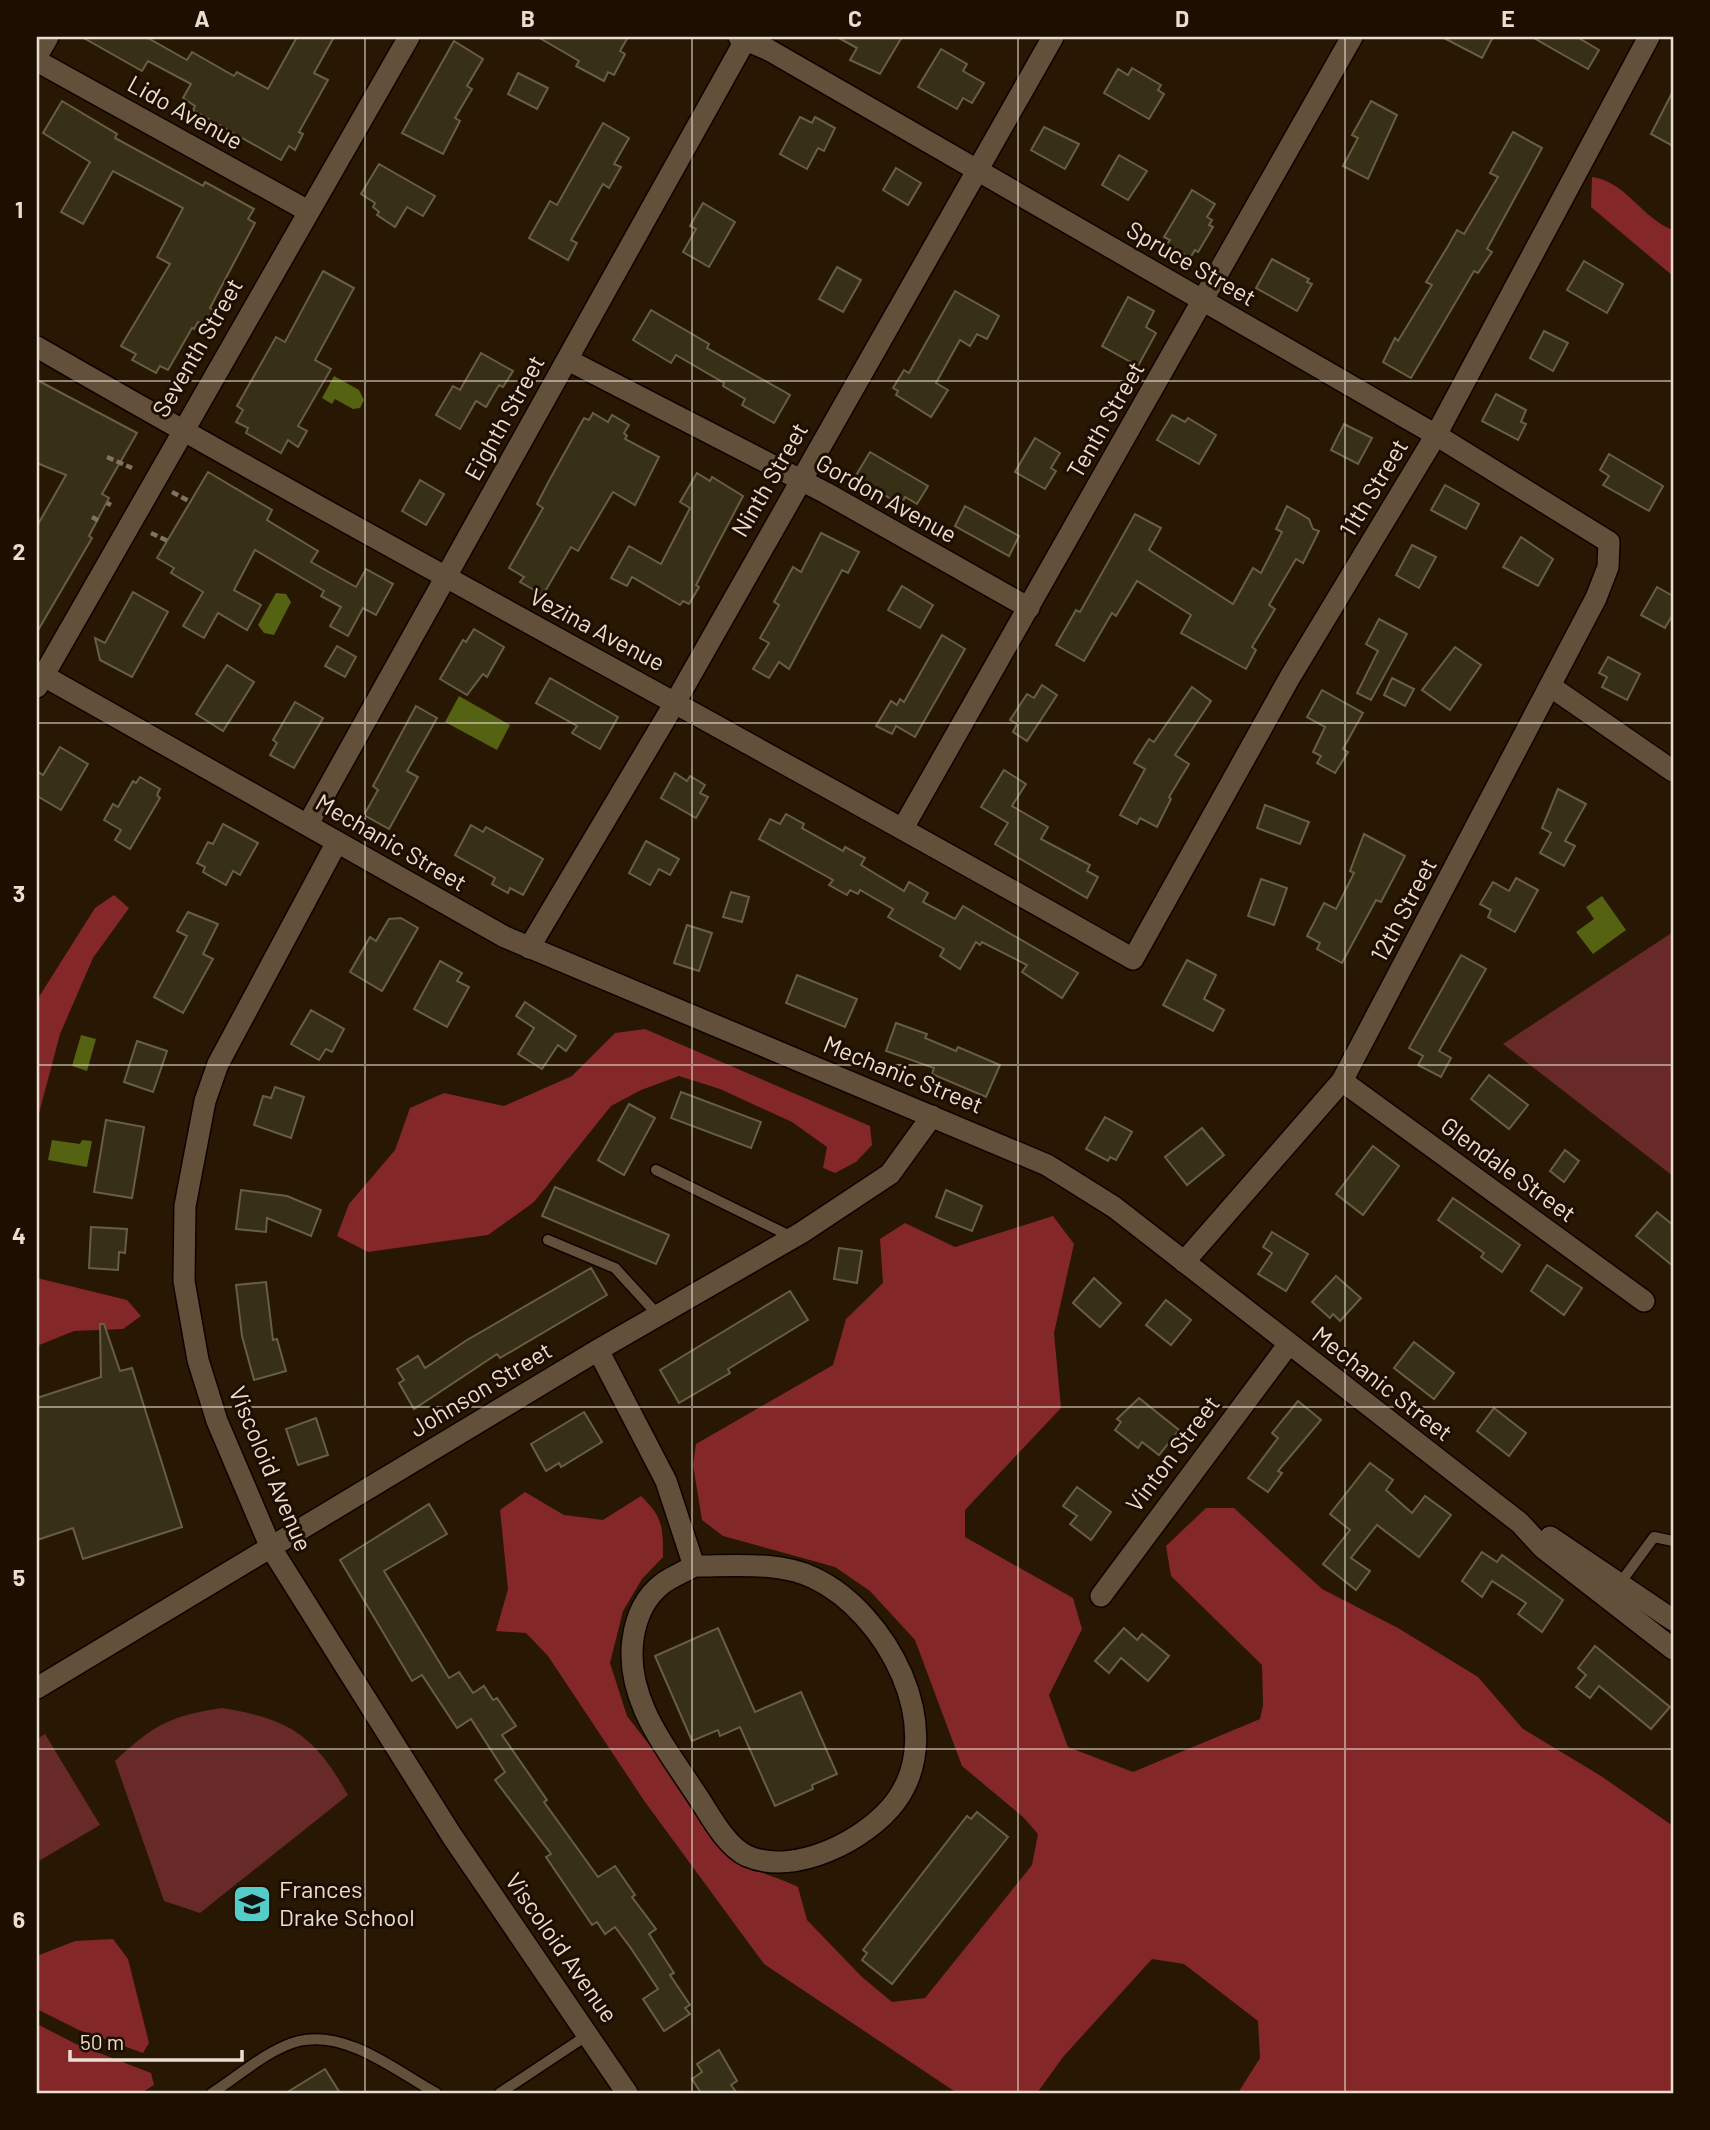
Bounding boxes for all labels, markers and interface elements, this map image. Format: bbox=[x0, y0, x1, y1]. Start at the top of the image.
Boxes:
text: A bbox=[194, 4, 210, 32]
text: B bbox=[521, 4, 535, 32]
text: C bbox=[848, 4, 862, 32]
text: D bbox=[1175, 4, 1189, 32]
text: E bbox=[1501, 4, 1515, 32]
street label: Lido Avenue bbox=[123, 68, 248, 155]
text: 1 bbox=[15, 195, 23, 223]
street label: Spruce Street bbox=[1122, 214, 1262, 311]
street label: Seventh Street bbox=[145, 273, 248, 422]
street label: Eighth Street bbox=[457, 350, 550, 485]
street label: Tenth Street bbox=[1060, 356, 1150, 483]
street label: Ninth Street bbox=[724, 417, 813, 542]
street label: 11th Street bbox=[1332, 433, 1413, 541]
street label: Gordon Avenue bbox=[811, 447, 962, 548]
text: 2 bbox=[13, 537, 25, 565]
street label: Vezina Avenue bbox=[525, 581, 670, 676]
street label: Mechanic Street bbox=[311, 787, 472, 897]
street label: 12th Street bbox=[1363, 852, 1442, 966]
text: 3 bbox=[13, 879, 25, 907]
street label: Mechanic Street bbox=[820, 1028, 988, 1119]
street label: Glendale Street bbox=[1436, 1110, 1582, 1227]
text: 4 bbox=[12, 1221, 26, 1249]
street label: Mechanic Street bbox=[1307, 1319, 1459, 1446]
street label: Johnson Street bbox=[404, 1335, 557, 1443]
street label: Viscoloid Avenue bbox=[224, 1382, 319, 1555]
street label: Vinton Street bbox=[1119, 1389, 1225, 1517]
text: 5 bbox=[13, 1563, 25, 1591]
street label: Viscoloid Avenue bbox=[500, 1867, 625, 2028]
place label: Frances Drake School bbox=[279, 1874, 415, 1931]
school or university icon: Frances Drake School bbox=[231, 1883, 273, 1925]
text: 6 bbox=[13, 1905, 25, 1933]
scale bar bbox=[70, 2018, 242, 2062]
text: 50 m bbox=[80, 2029, 124, 2054]

